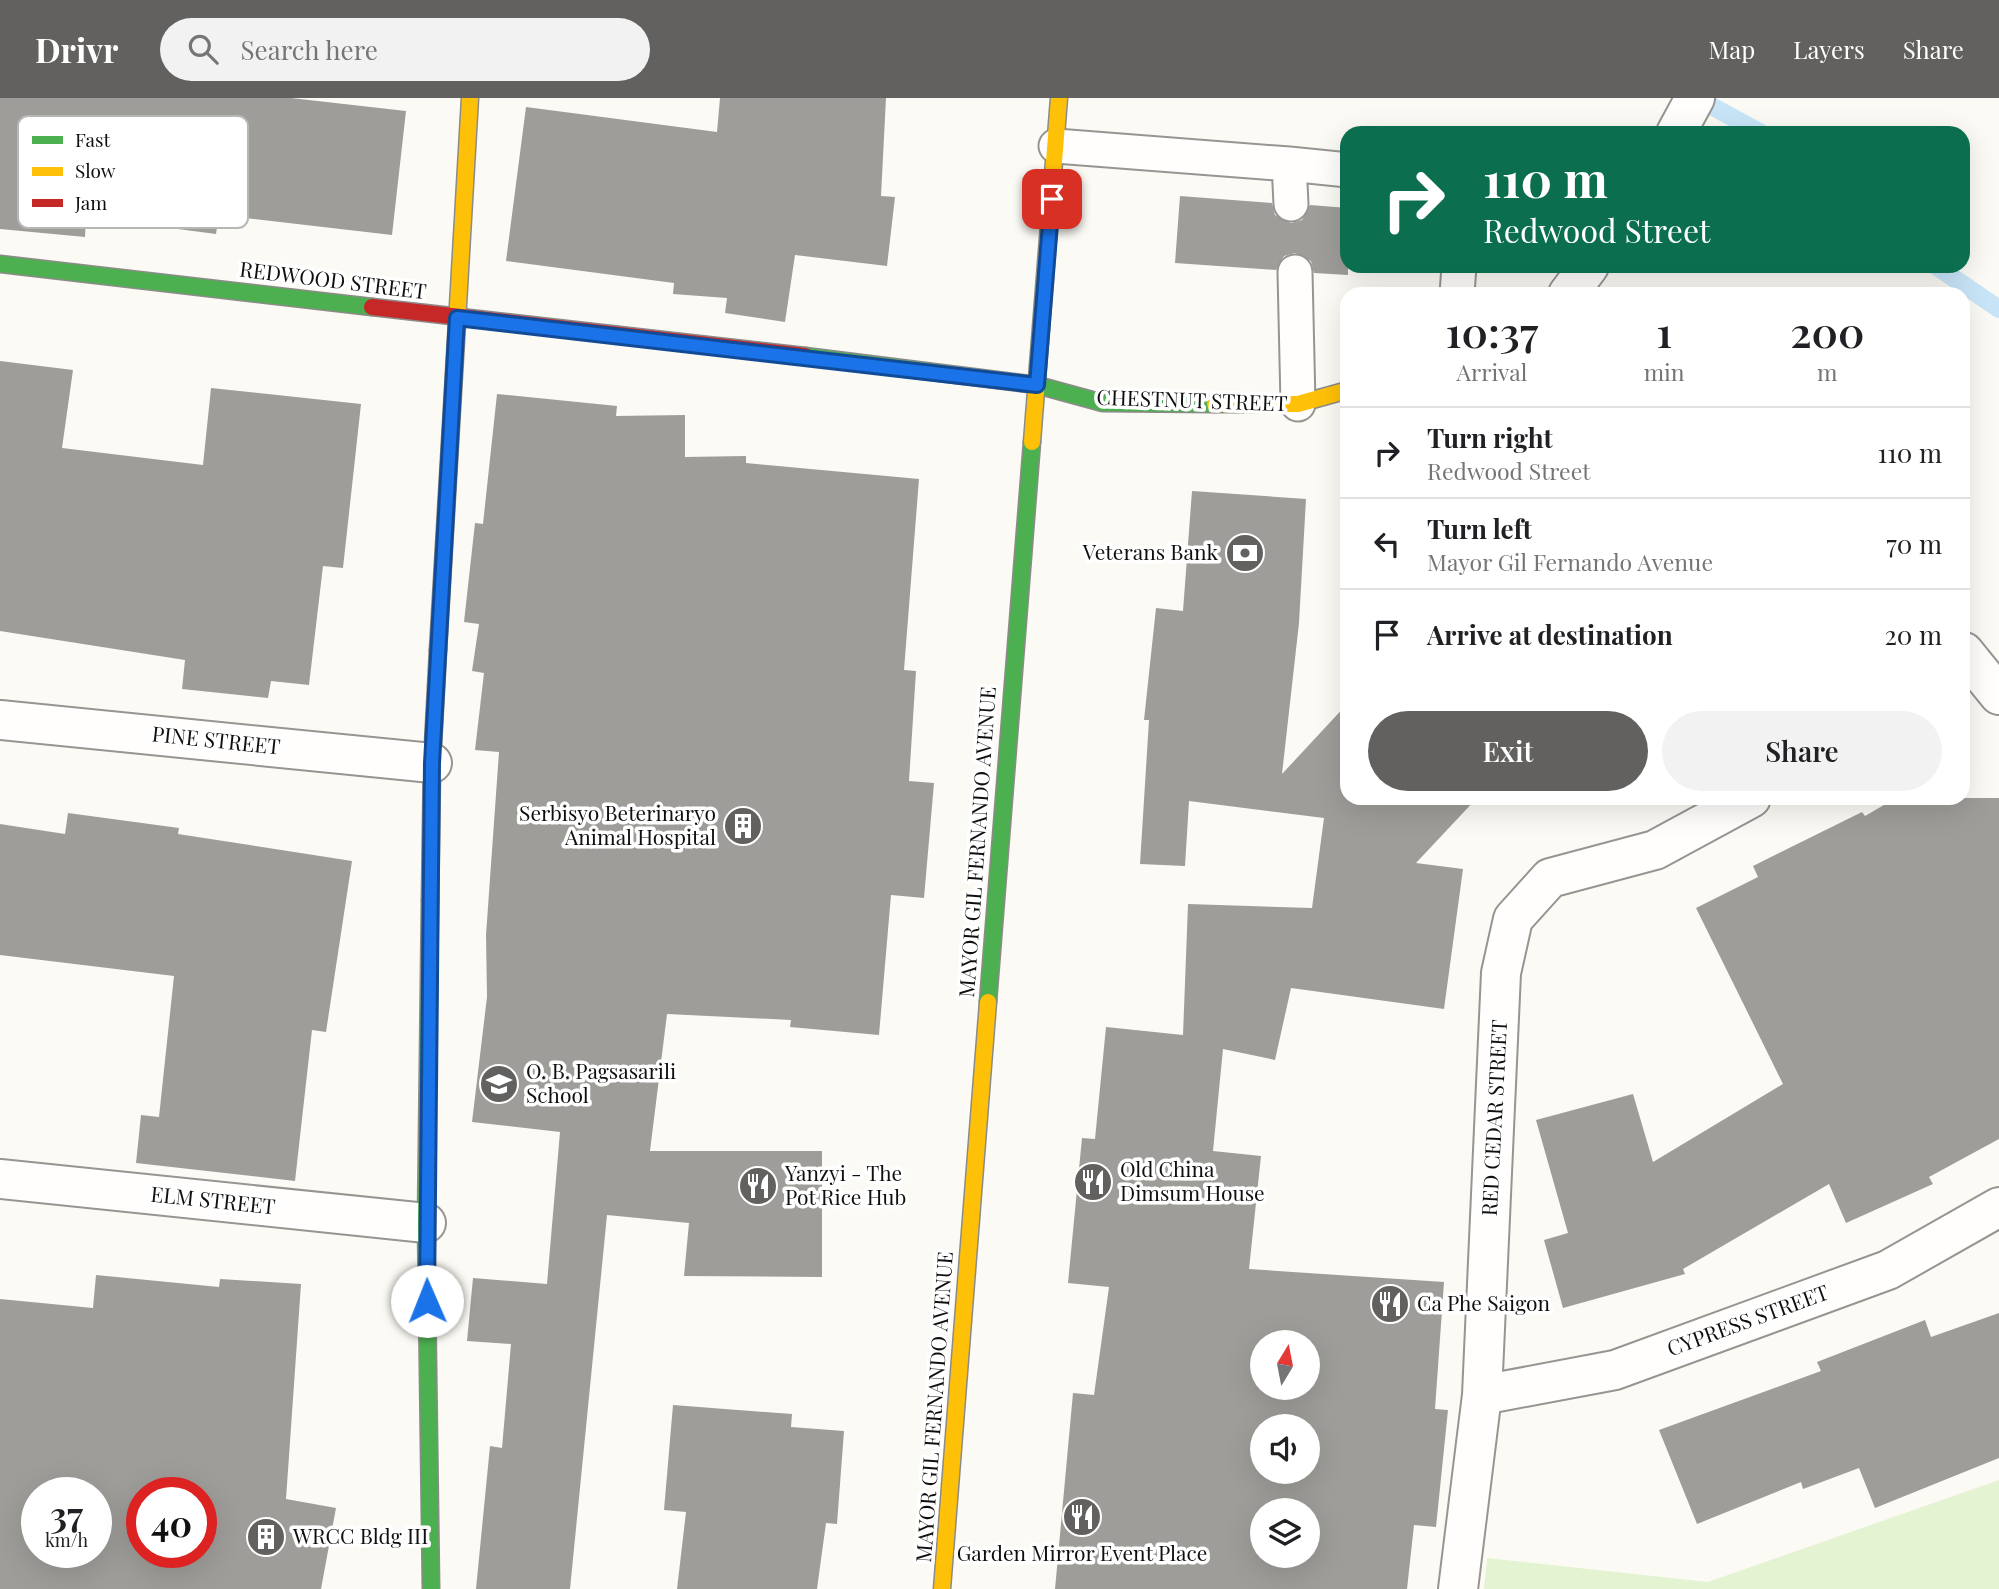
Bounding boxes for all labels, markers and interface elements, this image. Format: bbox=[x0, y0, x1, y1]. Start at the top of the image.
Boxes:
search box bbox=[160, 18, 650, 81]
text: Drivr bbox=[35, 27, 118, 71]
icon: search bbox=[184, 30, 222, 68]
text: Search here bbox=[240, 32, 378, 67]
text: Map bbox=[1709, 33, 1755, 65]
text: Layers bbox=[1793, 33, 1865, 65]
text: Share bbox=[1903, 33, 1964, 65]
legend bbox=[18, 116, 248, 228]
text: Fast bbox=[75, 126, 111, 152]
text: 110 m bbox=[1483, 145, 1608, 210]
icon: right bbox=[1368, 154, 1459, 245]
text: Slow bbox=[75, 157, 116, 183]
pin bbox=[1022, 169, 1082, 229]
icon: arrive bbox=[1033, 180, 1071, 218]
text: Jam bbox=[74, 189, 107, 215]
text: Redwood Street bbox=[1483, 208, 1710, 251]
street label: REDWOOD STREET bbox=[238, 254, 428, 304]
text: 10:37 bbox=[1446, 303, 1538, 359]
text: 1 bbox=[1656, 303, 1672, 359]
text: 200 bbox=[1790, 303, 1864, 359]
text: Arrival bbox=[1456, 356, 1527, 387]
text: min bbox=[1644, 356, 1685, 387]
text: m bbox=[1817, 356, 1838, 387]
street label: CHESTNUT STREET bbox=[1096, 382, 1288, 416]
text: Turn right bbox=[1427, 420, 1553, 455]
icon: right bbox=[1368, 434, 1406, 472]
text: 110 m bbox=[1878, 435, 1942, 470]
text: Redwood Street bbox=[1427, 455, 1590, 486]
text: Turn left bbox=[1427, 511, 1532, 546]
icon: left bbox=[1368, 525, 1406, 563]
text: 70 m bbox=[1886, 526, 1942, 561]
bank icon: Veterans Bank bbox=[1224, 532, 1266, 574]
place label: Veterans Bank bbox=[1082, 537, 1218, 565]
text: Mayor Gil Fernando Avenue bbox=[1427, 546, 1713, 577]
icon: arrive bbox=[1368, 616, 1406, 654]
text: Arrive at destination bbox=[1427, 617, 1673, 652]
text: 20 m bbox=[1884, 617, 1942, 652]
street label: MAYOR GIL FERNANDO AVENUE bbox=[951, 685, 1001, 998]
button: Exit bbox=[1368, 711, 1648, 791]
button: Share bbox=[1662, 711, 1942, 791]
street label: PINE STREET bbox=[151, 718, 282, 760]
place label: Serbisyo Beterinaryo Animal Hospital bbox=[519, 798, 716, 850]
building icon: Serbisyo Beterinaryo Animal Hospital bbox=[722, 805, 764, 847]
street label: RED CEDAR STREET bbox=[1474, 1019, 1512, 1217]
place label: O. B. Pagsasarili School bbox=[526, 1056, 676, 1108]
school or university icon: O. B. Pagsasarili School bbox=[478, 1063, 520, 1105]
place label: Old China Dimsum House bbox=[1120, 1154, 1265, 1206]
place label: Yanzyi - The Pot Rice Hub bbox=[784, 1158, 906, 1210]
restaurant icon: Old China Dimsum House bbox=[1072, 1161, 1114, 1203]
restaurant icon: Yanzyi - The Pot Rice Hub bbox=[737, 1165, 779, 1207]
street label: ELM STREET bbox=[149, 1179, 277, 1219]
street label: MAYOR GIL FERNANDO AVENUE bbox=[908, 1250, 958, 1563]
position arrow bbox=[390, 1264, 464, 1338]
street label: CYPRESS STREET bbox=[1663, 1277, 1832, 1361]
restaurant icon: Ca Phe Saigon bbox=[1369, 1283, 1411, 1325]
place label: Ca Phe Saigon bbox=[1417, 1288, 1551, 1316]
north arrow bbox=[1250, 1330, 1320, 1400]
map controls bbox=[1250, 1330, 1320, 1568]
button: sound bbox=[1250, 1414, 1320, 1484]
speed limit sign: 40 bbox=[126, 1477, 217, 1568]
text: 37 bbox=[50, 1490, 83, 1537]
restaurant icon: Garden Mirror Event Place bbox=[1061, 1496, 1103, 1538]
button: layers bbox=[1250, 1498, 1320, 1568]
building icon: WRCC Bldg III bbox=[245, 1516, 287, 1558]
place label: WRCC Bldg III bbox=[292, 1521, 428, 1549]
text: km/h bbox=[45, 1528, 88, 1552]
place label: Garden Mirror Event Place bbox=[957, 1538, 1207, 1566]

